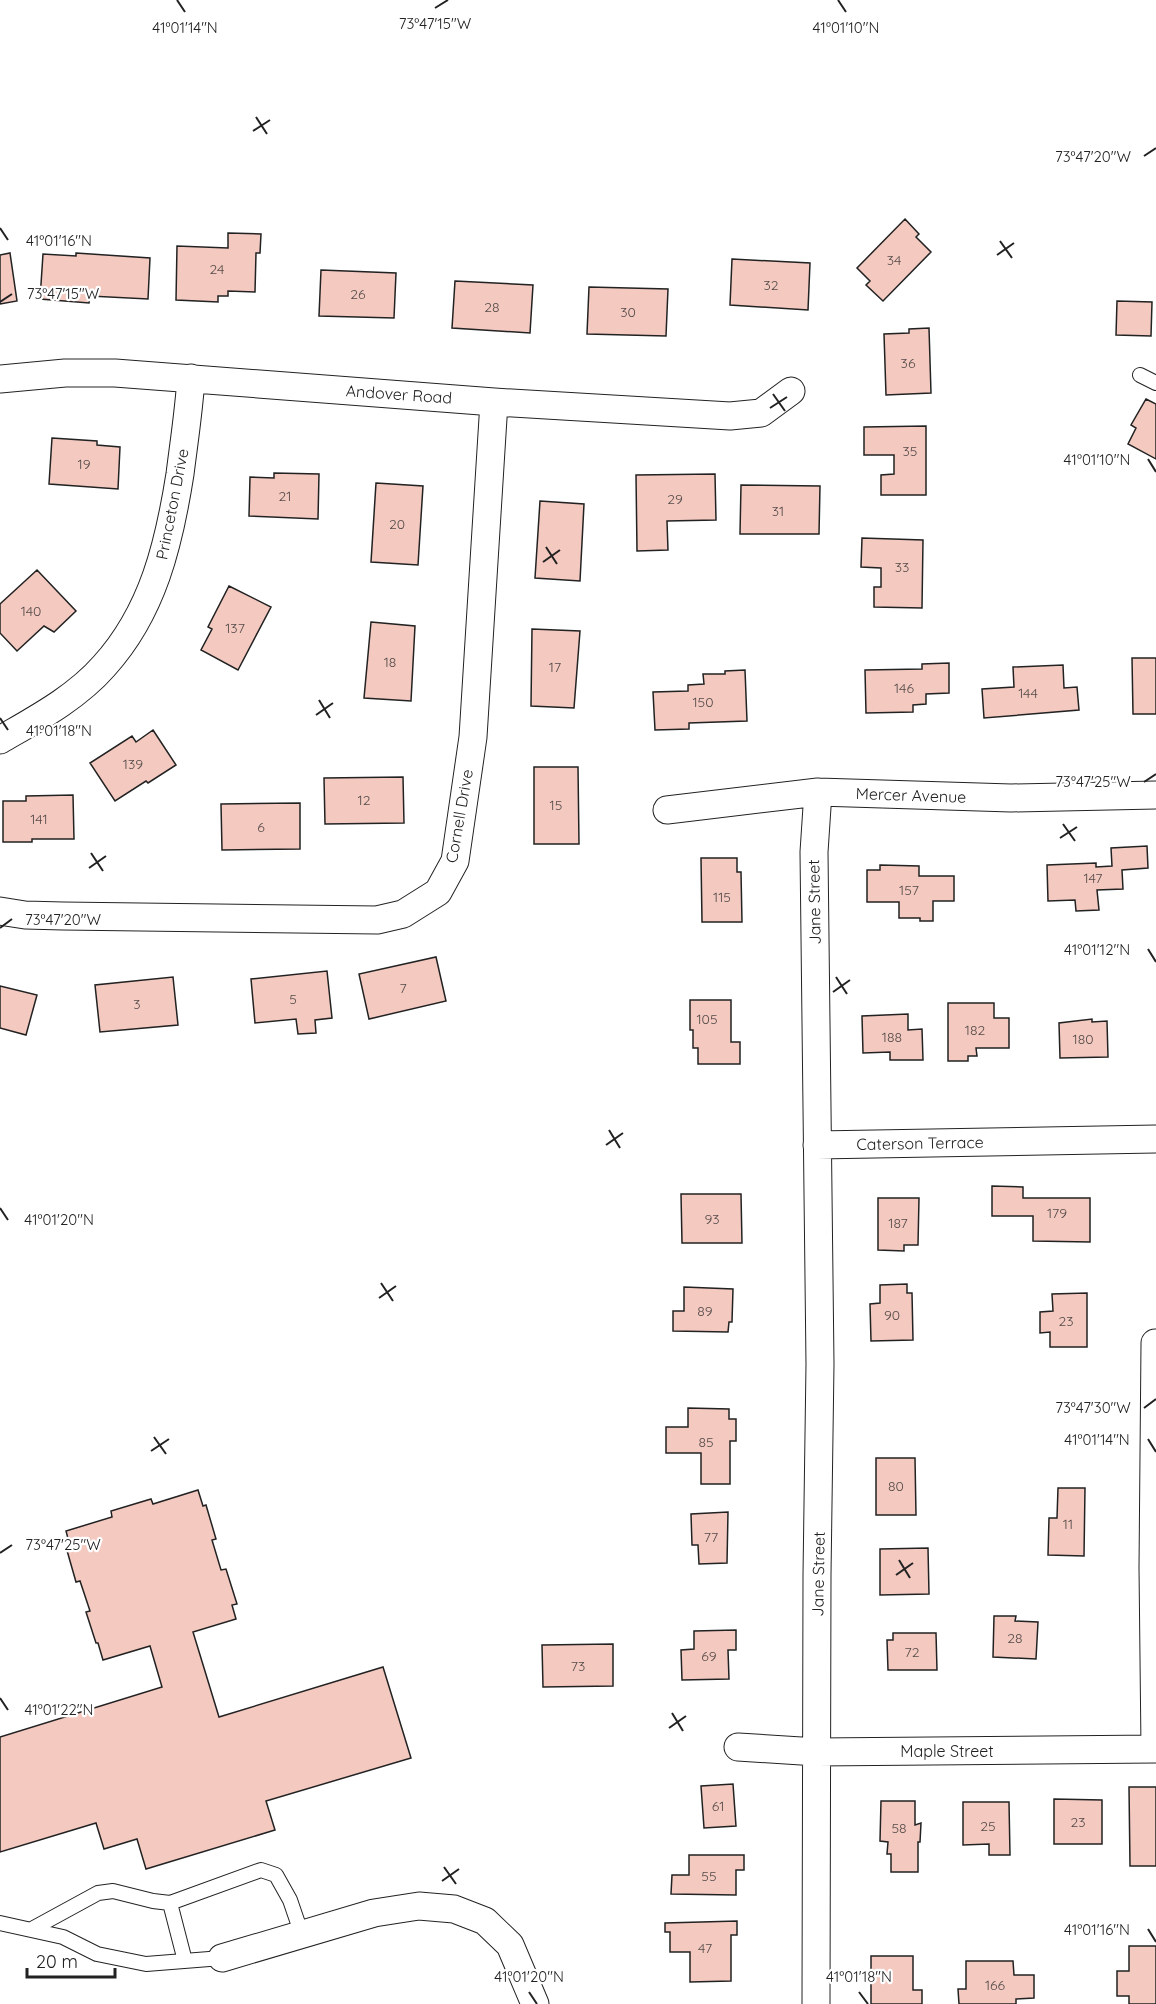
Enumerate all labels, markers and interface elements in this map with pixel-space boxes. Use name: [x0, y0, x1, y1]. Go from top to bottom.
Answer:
text: 73°47'15"W: [399, 14, 472, 33]
text: 41°01'14"N: [152, 18, 218, 37]
text: 41°01'10"N: [813, 18, 879, 37]
text: 73°47'20"W: [1055, 147, 1132, 166]
text: 41°01'16"N: [26, 231, 92, 250]
house number: 34: [887, 251, 901, 269]
house number: 24: [210, 260, 224, 278]
house number: 32: [763, 276, 779, 294]
text: 73°47'15"W: [27, 284, 100, 303]
house number: 26: [350, 285, 366, 303]
house number: 28: [484, 298, 500, 316]
house number: 30: [620, 303, 636, 321]
house number: 36: [901, 354, 916, 372]
street label: Andover Road: [345, 380, 453, 408]
house number: 35: [903, 442, 917, 460]
street label: Princeton Drive: [151, 447, 193, 561]
text: 41°01'10"N: [1064, 450, 1130, 469]
house number: 19: [78, 455, 91, 473]
house number: 21: [279, 487, 291, 505]
house number: 29: [667, 490, 683, 508]
house number: 31: [772, 502, 784, 520]
house number: 20: [389, 515, 405, 533]
house number: 33: [895, 558, 909, 576]
house number: 140: [21, 602, 41, 620]
house number: 137: [225, 619, 245, 637]
house number: 18: [384, 653, 396, 671]
house number: 17: [549, 658, 561, 676]
house number: 146: [894, 679, 914, 697]
house number: 144: [1018, 684, 1038, 702]
house number: 150: [692, 693, 714, 711]
text: 41°01'18"N: [26, 721, 92, 740]
house number: 139: [123, 755, 143, 773]
street label: Cornell Drive: [441, 768, 477, 864]
text: 73°47'25"W: [1055, 772, 1131, 791]
street label: Mercer Avenue: [855, 783, 967, 807]
house number: 12: [358, 791, 371, 809]
house number: 15: [550, 796, 562, 814]
house number: 141: [30, 810, 48, 828]
house number: 6: [257, 818, 265, 836]
street label: Jane Street: [803, 859, 825, 945]
house number: 147: [1083, 869, 1103, 887]
house number: 157: [899, 881, 919, 899]
house number: 115: [713, 888, 731, 906]
text: 73°47'20"W: [25, 910, 102, 929]
text: 41°01'12"N: [1064, 940, 1130, 959]
house number: 7: [399, 979, 407, 997]
house number: 5: [289, 990, 297, 1008]
house number: 3: [133, 995, 141, 1013]
house number: 105: [696, 1010, 718, 1028]
house number: 182: [965, 1021, 985, 1039]
house number: 188: [882, 1028, 902, 1046]
house number: 180: [1072, 1030, 1094, 1048]
street label: Caterson Terrace: [856, 1132, 984, 1154]
house number: 179: [1047, 1204, 1067, 1222]
text: 41°01'20"N: [24, 1210, 94, 1229]
house number: 93: [704, 1210, 720, 1228]
house number: 187: [888, 1214, 908, 1232]
house number: 89: [697, 1302, 713, 1320]
house number: 90: [884, 1306, 900, 1324]
house number: 23: [1058, 1312, 1074, 1330]
text: 73°47'30"W: [1055, 1398, 1131, 1417]
text: 41°01'14"N: [1064, 1430, 1130, 1449]
house number: 85: [698, 1433, 714, 1451]
house number: 80: [888, 1477, 904, 1495]
house number: 11: [1063, 1515, 1073, 1533]
house number: 77: [704, 1528, 718, 1546]
street label: Jane Street: [807, 1531, 829, 1617]
text: 73°47'25"W: [25, 1535, 101, 1554]
house number: 28: [1007, 1629, 1023, 1647]
house number: 72: [905, 1643, 920, 1661]
house number: 69: [701, 1647, 717, 1665]
house number: 73: [571, 1657, 585, 1675]
text: 41°01'22"N: [25, 1700, 93, 1719]
street label: Maple Street: [900, 1741, 994, 1761]
house number: 61: [712, 1797, 724, 1815]
house number: 23: [1070, 1813, 1086, 1831]
house number: 25: [980, 1817, 996, 1835]
house number: 58: [891, 1819, 907, 1837]
house number: 55: [701, 1867, 717, 1885]
text: 41°01'16"N: [1064, 1920, 1130, 1939]
house number: 47: [698, 1939, 712, 1957]
scale bar: [27, 1941, 116, 1979]
text: 20 m: [36, 1950, 78, 1973]
text: 41°01'20"N: [494, 1967, 564, 1986]
text: 41°01'18"N: [826, 1967, 892, 1986]
house number: 166: [985, 1976, 1006, 1994]

